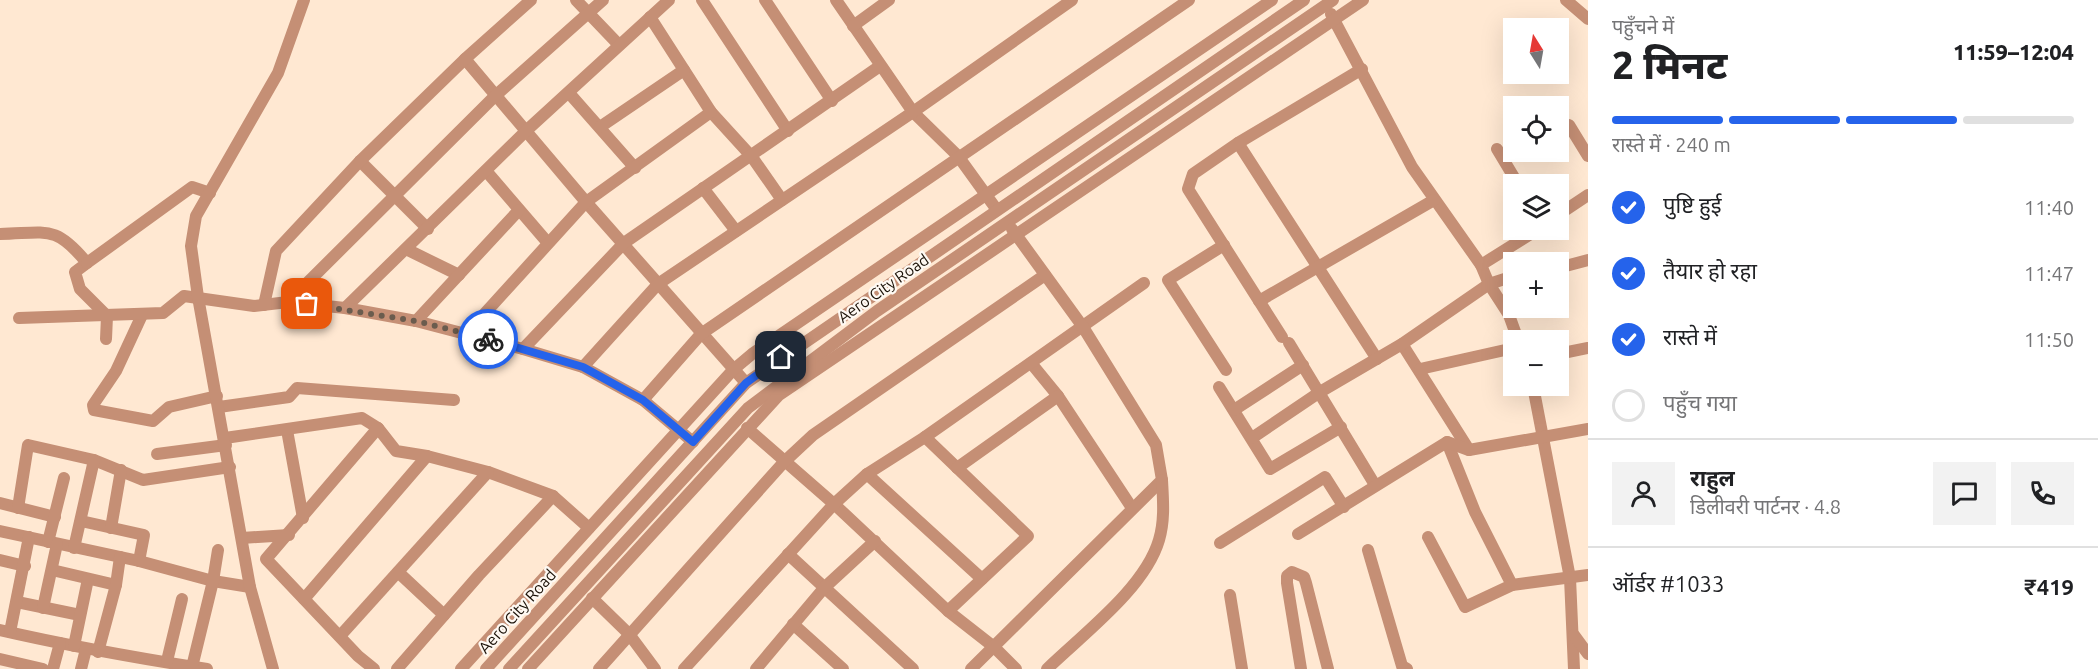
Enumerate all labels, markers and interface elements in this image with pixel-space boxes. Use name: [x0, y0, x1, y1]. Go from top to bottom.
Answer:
text: पहुँचने में: [1612, 15, 1674, 38]
north arrow: [1503, 18, 1569, 84]
map controls: [1503, 18, 1569, 396]
text: 11:59–12:04: [1953, 39, 2074, 64]
text: 2 मिनट: [1612, 43, 1727, 86]
button: locate: [1503, 96, 1569, 162]
text: रास्ते में · 240 m: [1612, 133, 1731, 156]
button: layers: [1503, 174, 1569, 240]
icon: check: [1612, 191, 1645, 224]
text: पुष्टि हुई: [1663, 192, 1722, 217]
text: 11:40: [2024, 196, 2074, 219]
street label: Aero City Road: [834, 250, 932, 326]
button: +: [1503, 252, 1569, 318]
icon: check: [1612, 257, 1645, 290]
text: तैयार हो रहा: [1663, 258, 1757, 283]
text: 11:47: [2024, 262, 2074, 285]
pin: [281, 278, 332, 329]
icon: bag: [290, 287, 323, 320]
courier: [458, 309, 518, 369]
icon: bike: [472, 323, 505, 356]
icon: check: [1612, 323, 1645, 356]
text: रास्ते में: [1663, 324, 1717, 349]
text: 11:50: [2024, 328, 2074, 351]
button: −: [1503, 330, 1569, 396]
pin: [755, 331, 806, 382]
icon: home: [764, 340, 797, 373]
text: पहुँच गया: [1663, 390, 1737, 415]
button: person: [1612, 462, 1675, 525]
button: chat: [1933, 462, 1996, 525]
button: phone: [2011, 462, 2074, 525]
text: राहुल: [1690, 465, 1735, 490]
text: डिलीवरी पार्टनर · 4.8: [1690, 495, 1841, 518]
street label: Aero City Road: [475, 565, 559, 657]
text: ऑर्डर #1033: [1612, 571, 1724, 596]
text: ₹419: [2024, 574, 2074, 599]

